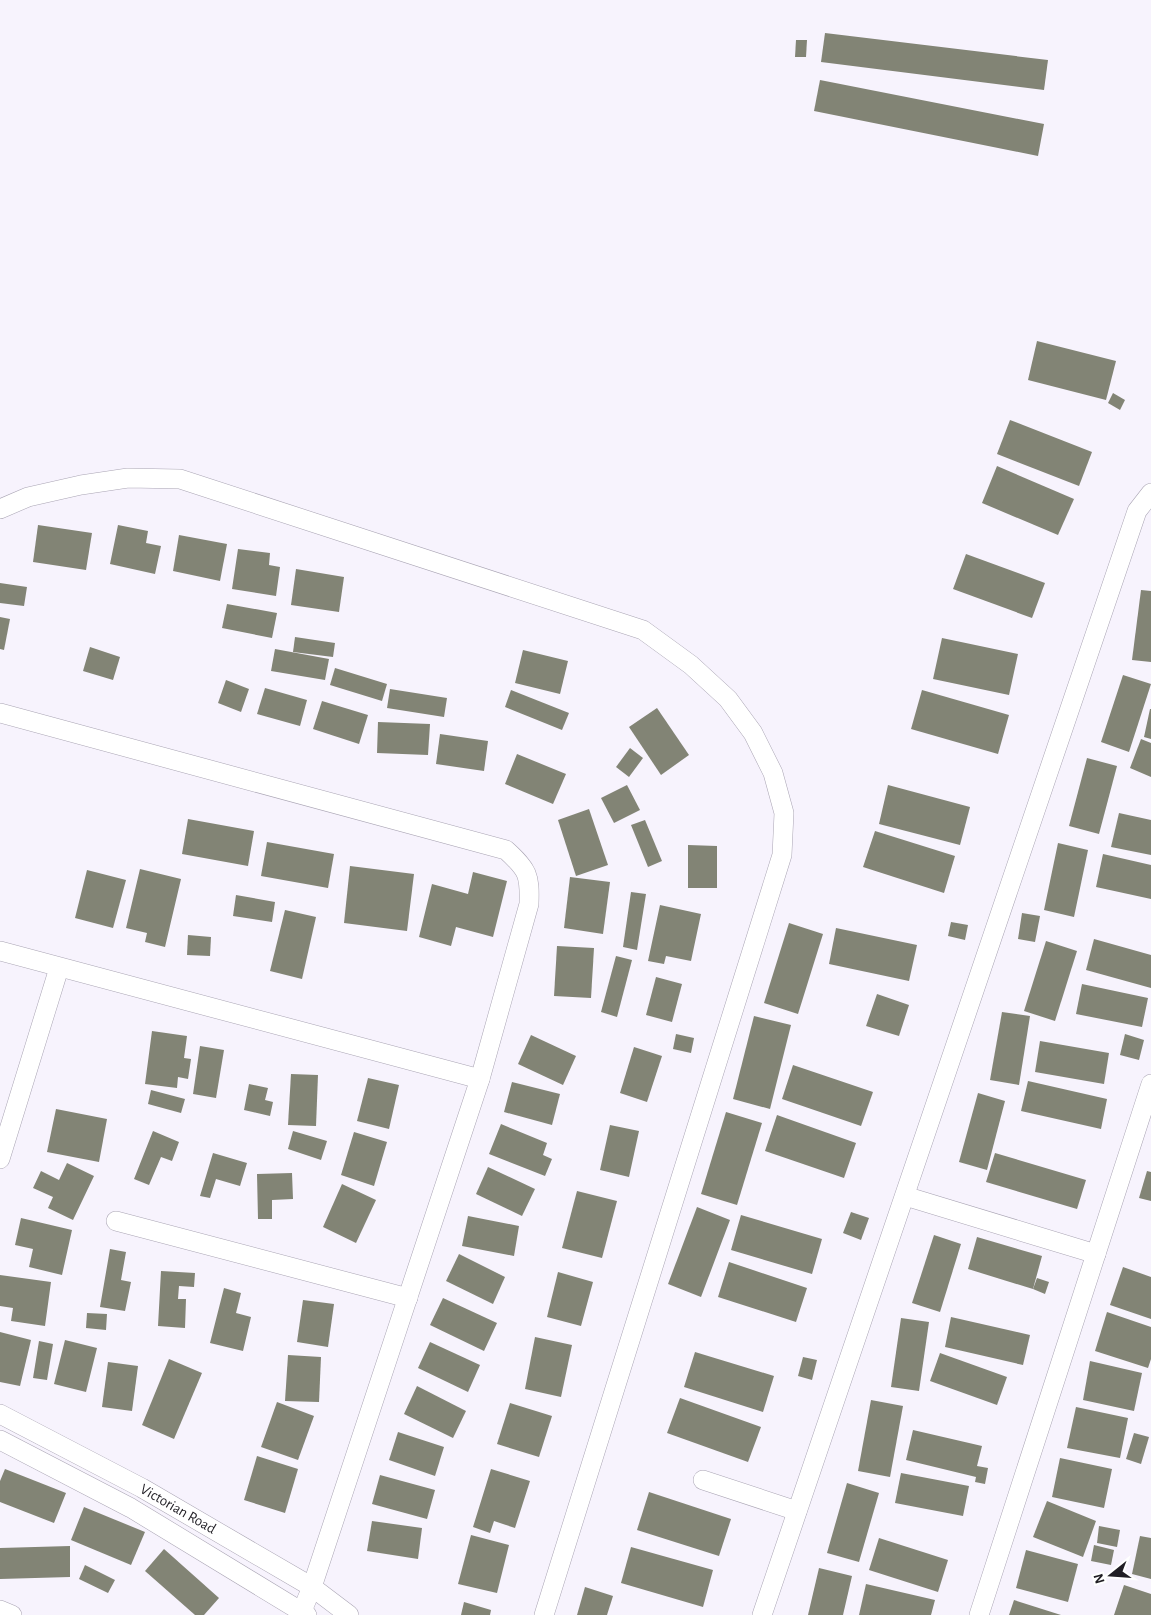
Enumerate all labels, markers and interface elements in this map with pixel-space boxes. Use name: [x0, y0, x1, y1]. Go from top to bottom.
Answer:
street label: Victorian Road: [137, 1481, 219, 1537]
north arrow: [1086, 1550, 1136, 1600]
text: N: [1091, 1572, 1108, 1585]

